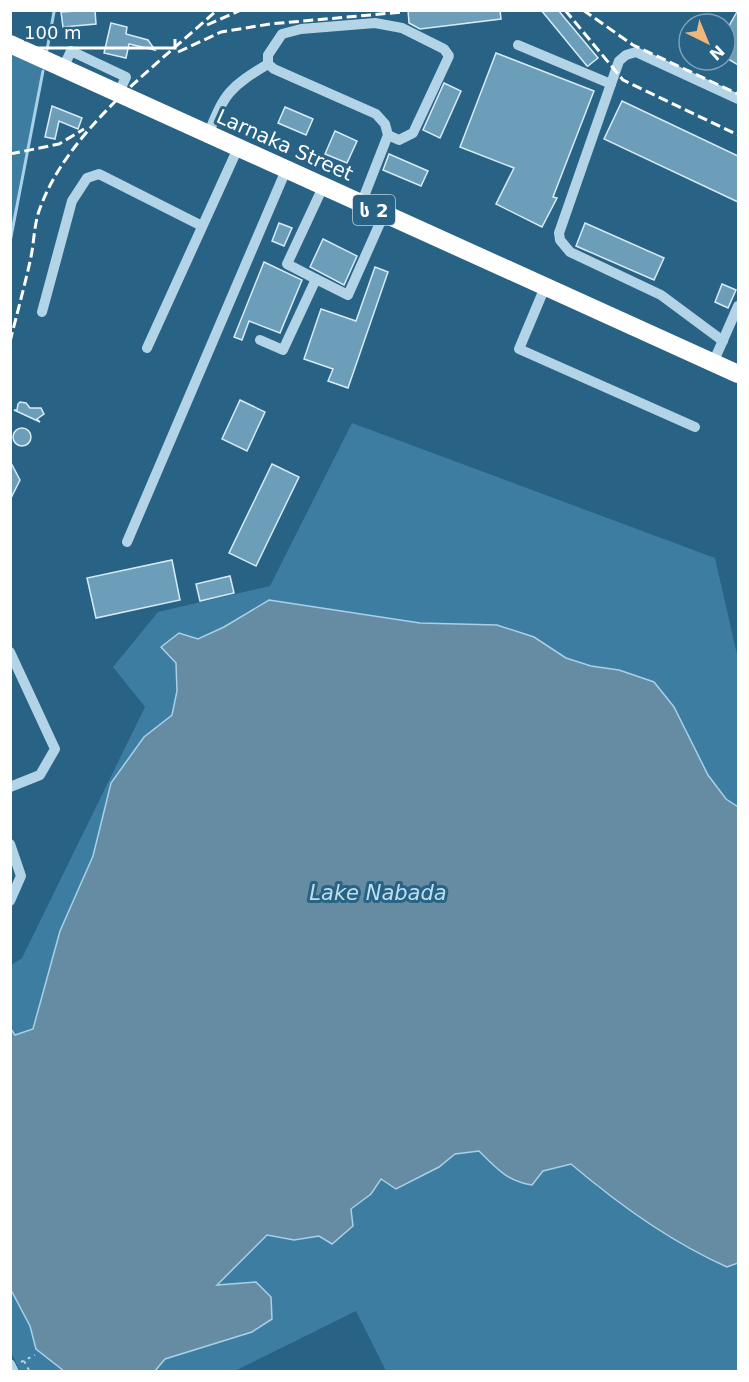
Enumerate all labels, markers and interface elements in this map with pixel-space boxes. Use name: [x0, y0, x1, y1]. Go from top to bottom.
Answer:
scale bar: [15, 12, 176, 50]
north arrow: [677, 12, 737, 72]
text: 100 m: [24, 22, 82, 43]
text: N: [706, 41, 728, 64]
street label: Larnaka Street: [213, 104, 357, 186]
road number: ს 2: [353, 195, 395, 225]
water label: Lake Nabada: [309, 881, 447, 905]

